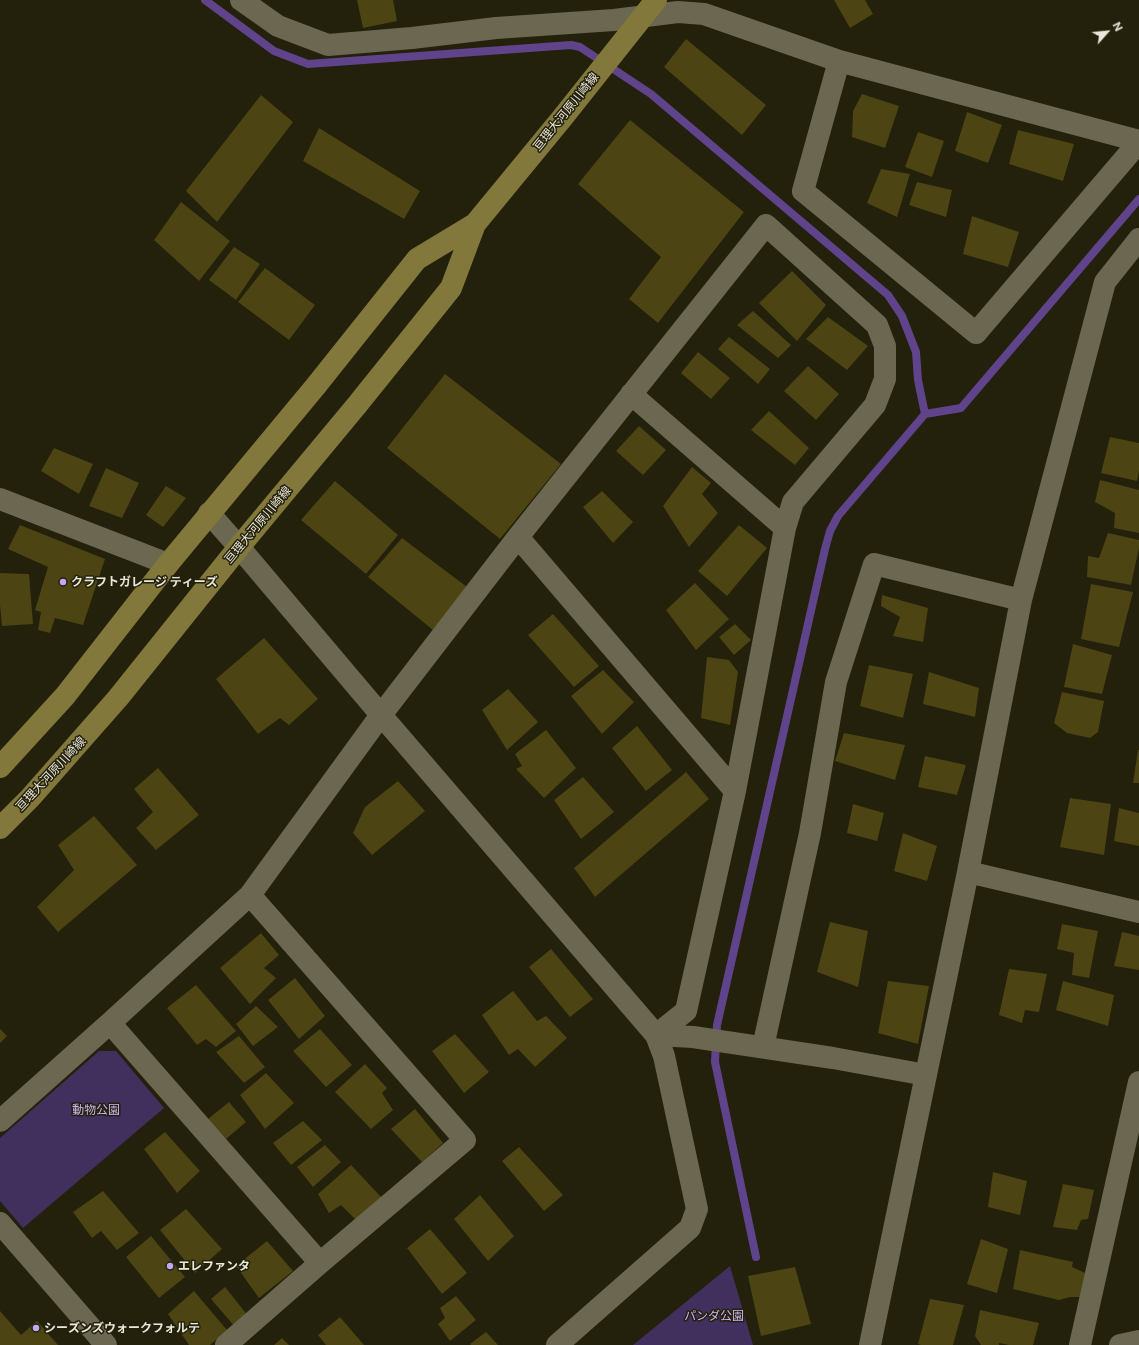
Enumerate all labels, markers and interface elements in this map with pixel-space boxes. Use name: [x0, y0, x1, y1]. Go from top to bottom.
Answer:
north arrow: [1087, 12, 1127, 52]
text: N: [1110, 20, 1125, 33]
street label: 亘理大河原川崎線: [530, 70, 602, 154]
street label: 亘理大河原川崎線: [222, 484, 294, 566]
place label: クラフトガレージ ティーズ: [71, 575, 218, 589]
marker: クラフトガレージ ティーズ: [58, 577, 68, 587]
street label: 亘理大河原川崎線: [13, 734, 89, 814]
park label: 動物公園: [72, 1103, 120, 1117]
place label: エレファンタ: [178, 1259, 250, 1273]
marker: エレファンタ: [165, 1261, 175, 1271]
park label: パンダ公園: [684, 1309, 744, 1323]
place label: シーズンズウォークフォルテ: [44, 1321, 200, 1335]
marker: シーズンズウォークフォルテ: [31, 1323, 41, 1333]

